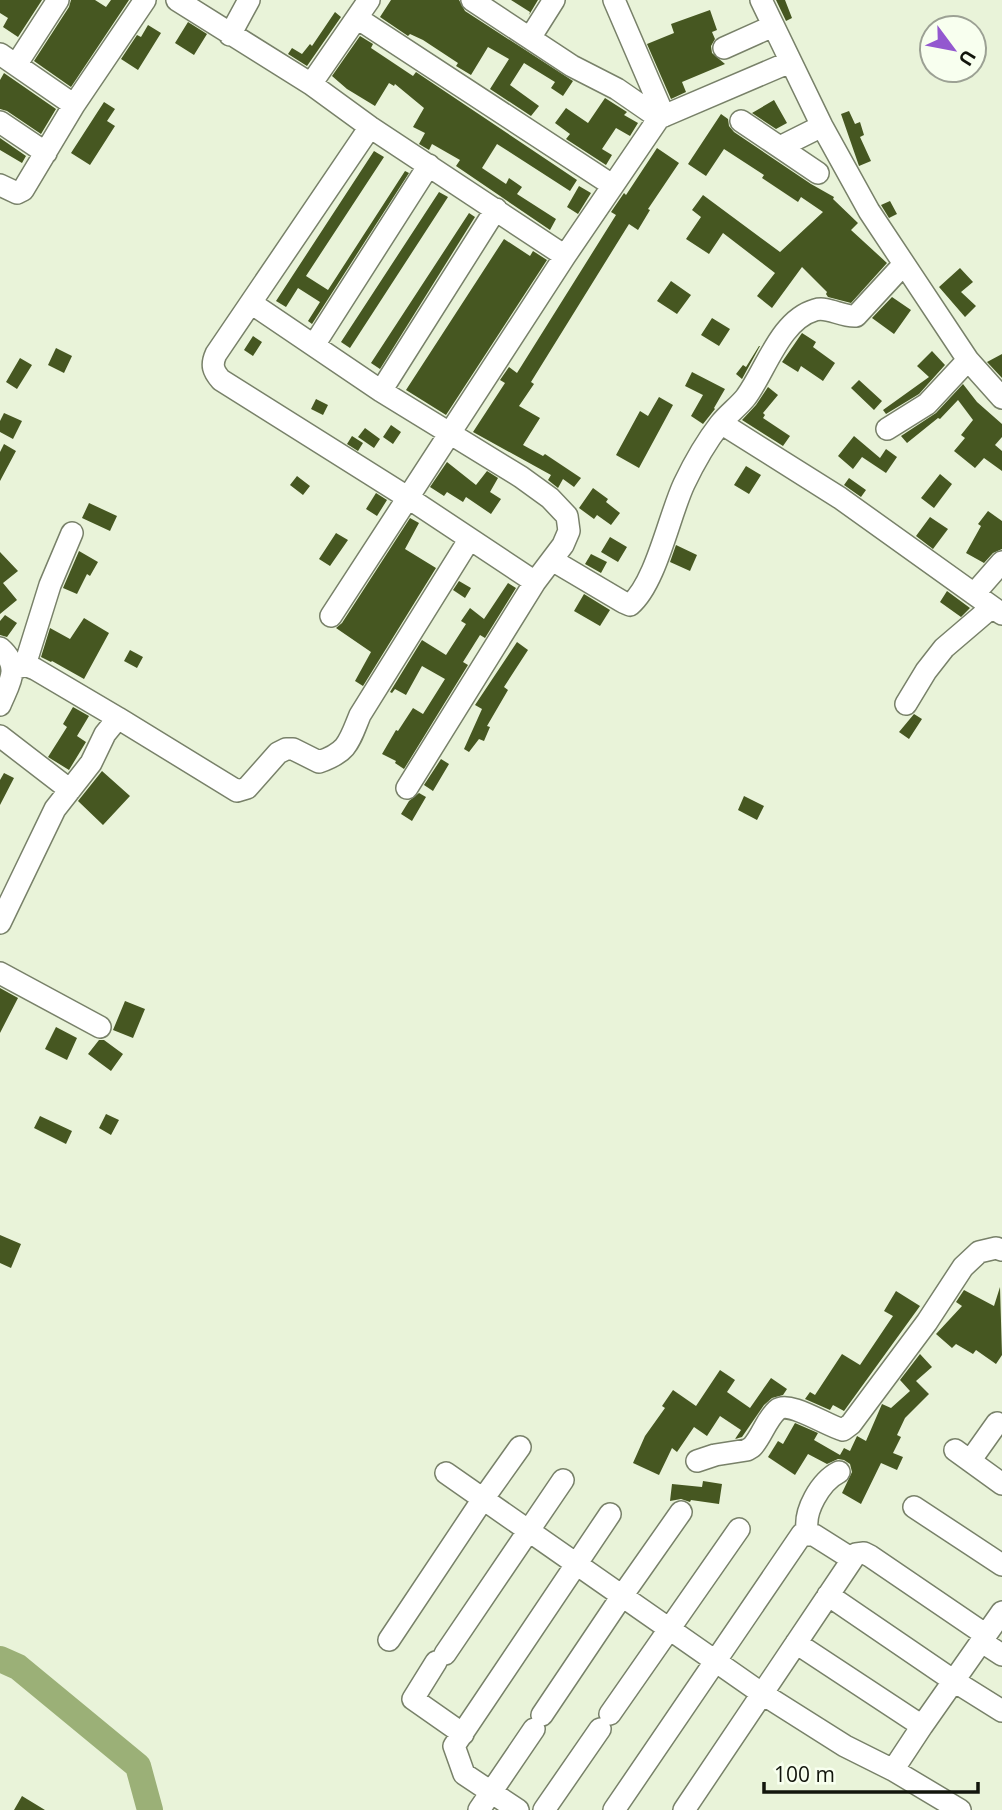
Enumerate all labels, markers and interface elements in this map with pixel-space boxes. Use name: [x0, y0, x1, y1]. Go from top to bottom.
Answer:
north arrow: [918, 14, 988, 84]
text: U: [953, 45, 982, 71]
scale bar: [764, 1750, 978, 1794]
text: 100 m: [774, 1760, 835, 1788]

